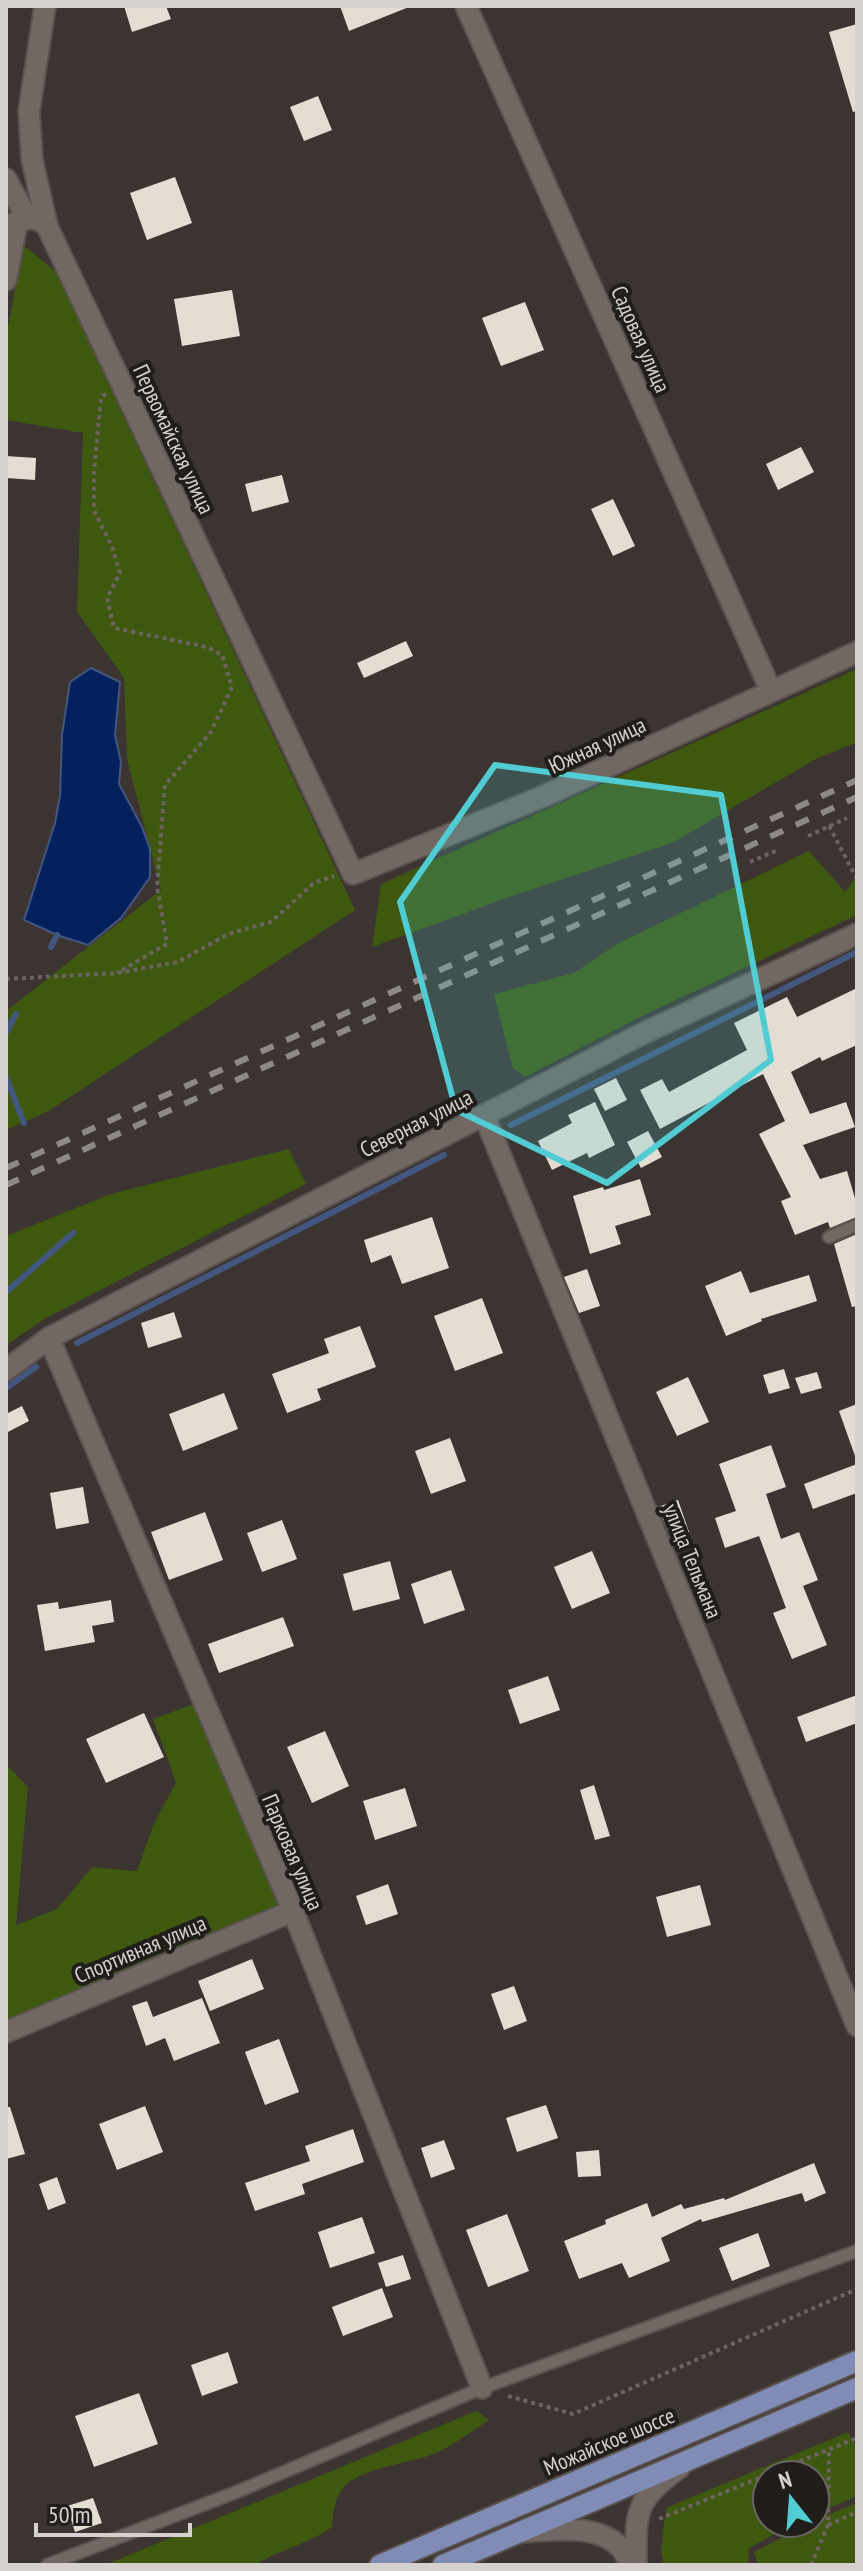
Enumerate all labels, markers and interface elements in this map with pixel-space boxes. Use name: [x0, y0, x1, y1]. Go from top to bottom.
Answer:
street label: Садовая улица: [605, 281, 677, 397]
street label: Первомайская улица: [127, 360, 221, 518]
street label: Южная улица: [544, 710, 650, 780]
street label: Северная улица: [355, 1083, 477, 1163]
street label: улица Тельмана: [657, 1499, 729, 1623]
street label: Парковая улица: [256, 1790, 330, 1914]
street label: Спортивная улица: [70, 1909, 210, 1989]
street label: Можайское шоссе: [539, 2401, 679, 2481]
north arrow: [751, 2459, 831, 2539]
text: N: [775, 2465, 795, 2495]
scale bar: [36, 2487, 190, 2537]
text: 50 m: [48, 2499, 90, 2530]

